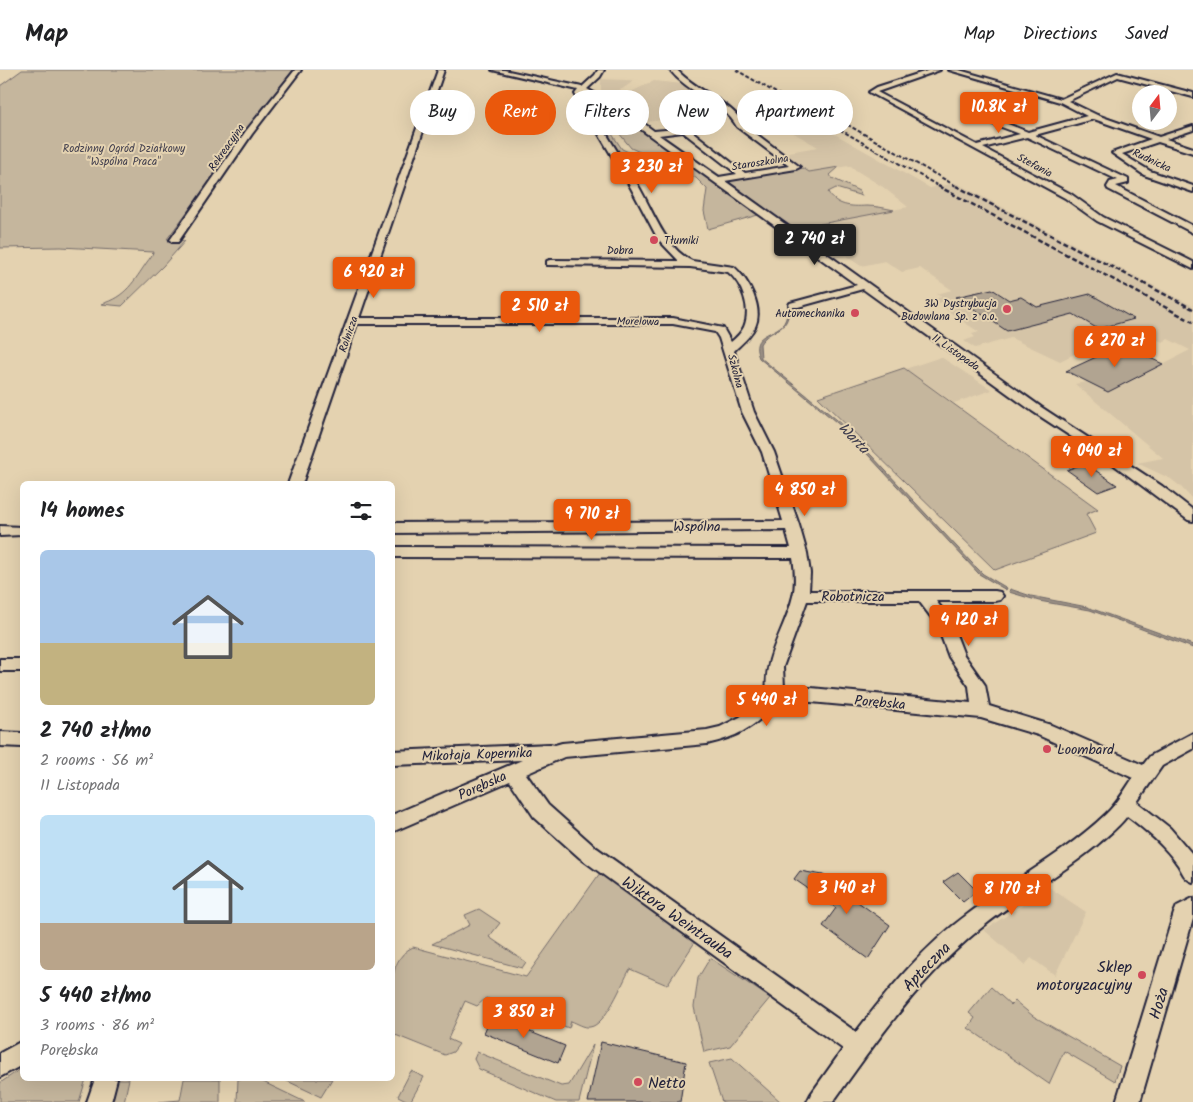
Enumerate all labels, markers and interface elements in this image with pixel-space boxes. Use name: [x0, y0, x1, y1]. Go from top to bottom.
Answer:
text: Map: [25, 15, 68, 54]
text: Map: [963, 20, 995, 49]
text: Directions: [1023, 20, 1097, 49]
text: Saved: [1125, 20, 1168, 49]
north arrow: [1132, 85, 1178, 130]
map controls: [1132, 85, 1177, 130]
chip: Buy: [410, 90, 475, 135]
chip: Rent: [485, 90, 556, 135]
chip: Filters: [566, 90, 649, 135]
chip: New: [659, 90, 727, 135]
chip: Apartment: [737, 90, 853, 135]
pin: 10.8K zł: [947, 92, 1051, 134]
text: 10.8K zł: [971, 95, 1027, 120]
street label: Rekreacyjna: [204, 120, 250, 175]
park label: Rodzinny Ogród Działkowy "Wspólna Praca": [63, 140, 186, 171]
street label: Rudnicka: [1129, 144, 1174, 178]
street label: Stefania: [1014, 149, 1056, 183]
street label: Staroszkolna: [730, 150, 790, 176]
pin: 3 230 zł: [600, 152, 704, 194]
text: 3 230 zł: [621, 155, 683, 180]
pin: 2 740 zł: [763, 224, 867, 266]
text: 2 740 zł: [785, 227, 845, 252]
place label: Tłumiki: [664, 232, 699, 250]
marker: Tłumiki: [648, 234, 660, 246]
street label: Dobra: [607, 242, 633, 260]
pin: 6 920 zł: [322, 256, 426, 299]
text: 6 920 zł: [344, 260, 404, 285]
pin: 2 510 zł: [488, 290, 592, 333]
text: 2 510 zł: [512, 294, 568, 319]
place label: 3W Dystrybucja Budowlana Sp. z o.o.: [901, 295, 997, 326]
marker: 3W Dystrybucja Budowlana Sp. z o.o.: [1001, 303, 1013, 315]
place label: Automechanika: [775, 305, 845, 323]
marker: Automechanika: [849, 307, 861, 319]
street label: Morelowa: [617, 313, 659, 331]
street label: Rolnicza: [334, 314, 364, 355]
pin: 6 270 zł: [1063, 326, 1167, 368]
text: 6 270 zł: [1085, 329, 1145, 354]
street label: 11 Listopada: [928, 330, 983, 376]
street label: Szkolna: [722, 352, 748, 390]
water label: Warta: [832, 417, 875, 461]
pin: 4 040 zł: [1040, 436, 1144, 478]
text: 4 040 zł: [1062, 439, 1122, 464]
pin: 4 850 zł: [753, 474, 857, 517]
text: 4 850 zł: [775, 478, 835, 503]
text: 14 homes: [40, 495, 125, 528]
icon: filters: [347, 497, 375, 525]
pin: 9 710 zł: [540, 498, 644, 541]
text: 9 710 zł: [565, 502, 619, 527]
street label: Wspólna: [673, 516, 721, 538]
icon: home: [163, 582, 253, 672]
street label: Robotnicza: [821, 586, 885, 608]
pin: 4 120 zł: [917, 604, 1021, 647]
text: 4 120 zł: [940, 608, 998, 633]
pin: 5 440 zł: [715, 684, 819, 727]
text: 5 440 zł: [737, 688, 797, 713]
street label: Porębska: [853, 690, 906, 716]
text: 2 740 zł/mo: [40, 715, 151, 748]
place label: Loombard: [1057, 739, 1115, 761]
street label: Mikołaja Kopernika: [421, 742, 533, 768]
marker: Loombard: [1041, 743, 1053, 755]
text: 2 rooms · 56 m²: [40, 748, 153, 773]
street label: Porębska: [455, 765, 510, 806]
text: 11 Listopada: [40, 773, 120, 798]
icon: home: [163, 847, 253, 937]
street label: Wiktora Weintrauba: [616, 870, 738, 966]
pin: 3 140 zł: [795, 872, 899, 915]
pin: 8 170 zł: [960, 874, 1064, 916]
text: 3 140 zł: [819, 876, 875, 901]
text: 8 170 zł: [984, 877, 1040, 902]
street label: Apteczna: [897, 936, 957, 998]
place label: Sklep motoryzacyjny: [1037, 955, 1132, 998]
marker: Sklep motoryzacyjny: [1136, 969, 1148, 981]
text: 5 440 zł/mo: [40, 980, 151, 1013]
street label: Hoża: [1143, 984, 1176, 1023]
pin: 3 850 zł: [472, 996, 576, 1039]
text: 3 850 zł: [494, 1000, 554, 1025]
text: 3 rooms · 86 m²: [40, 1013, 154, 1038]
text: Porębska: [40, 1038, 98, 1063]
place label: Netto: [648, 1071, 686, 1096]
marker: Netto: [632, 1076, 644, 1088]

